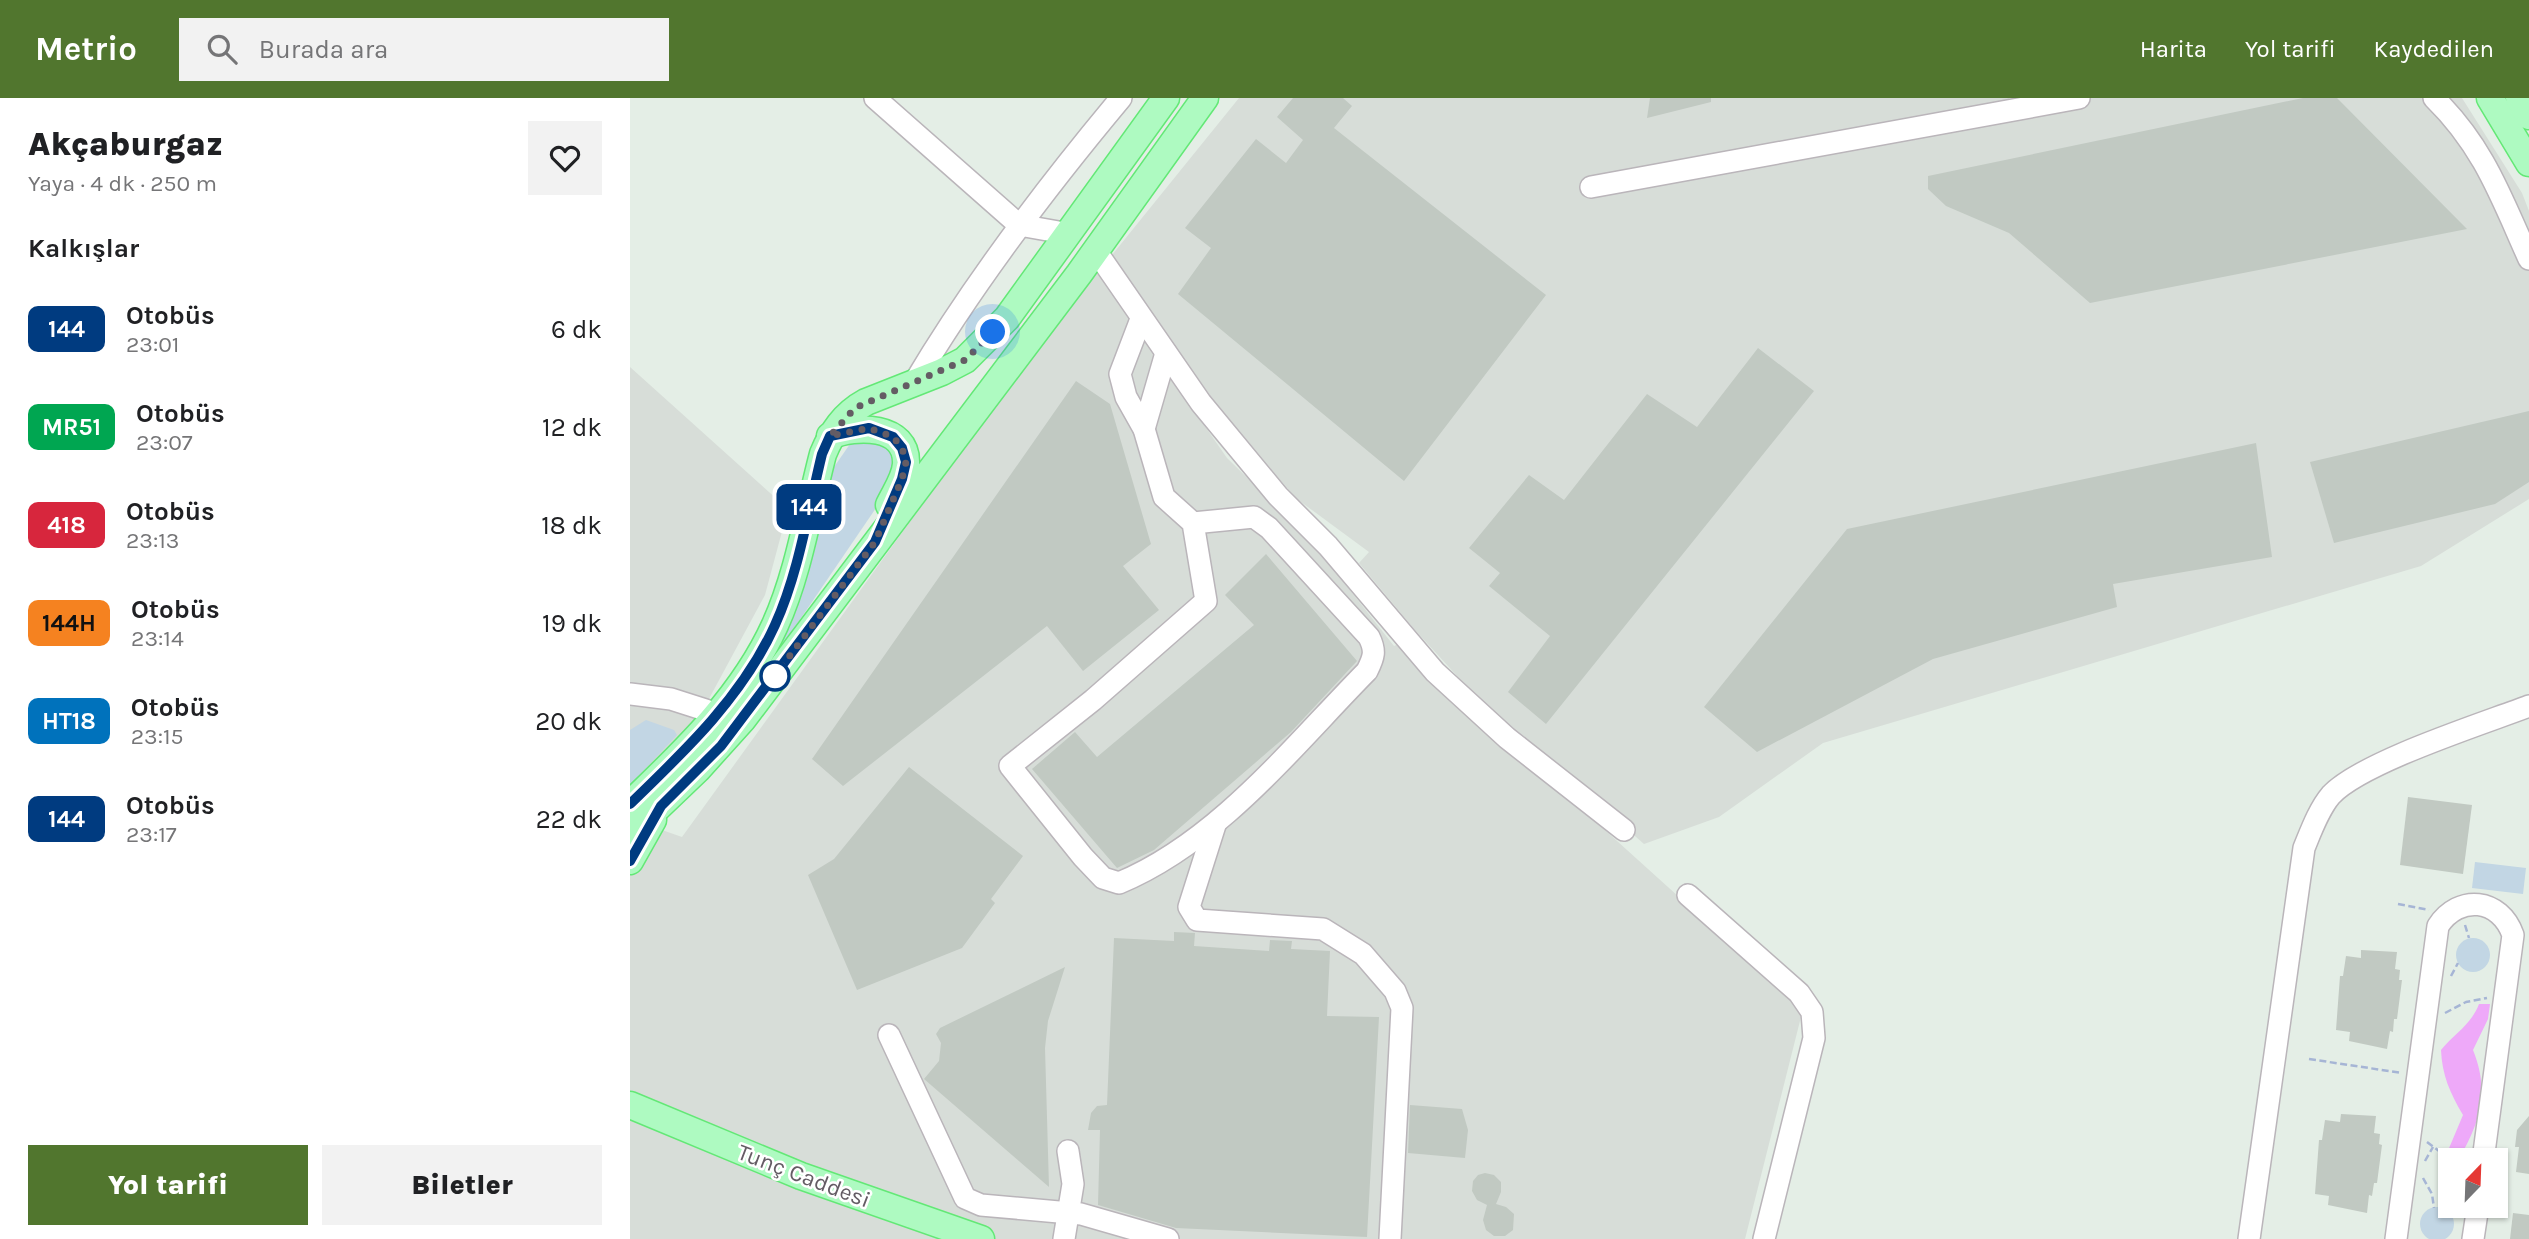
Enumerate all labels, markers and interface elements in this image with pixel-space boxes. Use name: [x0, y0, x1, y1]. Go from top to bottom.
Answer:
search box: [179, 18, 669, 81]
text: Metrio: [35, 30, 137, 68]
icon: search: [203, 30, 241, 68]
text: Burada ara: [259, 34, 388, 65]
text: Harita: [2140, 35, 2207, 63]
text: Yol tarifi: [2245, 35, 2336, 63]
text: Kaydedilen: [2374, 35, 2494, 63]
button: heart: [528, 121, 602, 195]
text: Akçaburgaz: [28, 125, 223, 163]
text: Yaya · 4 dk · 250 m: [28, 170, 217, 197]
text: Kalkışlar: [28, 233, 139, 264]
text: Otobüs: [126, 300, 215, 331]
text: 6 dk: [551, 314, 602, 345]
your location: [975, 314, 1010, 349]
text: 144: [48, 315, 85, 343]
text: 23:01: [126, 331, 179, 358]
text: Otobüs: [136, 398, 225, 429]
text: 12 dk: [542, 412, 602, 443]
text: MR51: [42, 413, 101, 441]
text: 23:07: [136, 429, 193, 456]
line badge: 144: [769, 484, 849, 530]
text: 144: [790, 493, 828, 521]
text: Otobüs: [126, 496, 215, 527]
text: 18 dk: [541, 510, 602, 541]
text: 418: [47, 511, 86, 539]
text: 23:13: [126, 527, 179, 554]
text: Otobüs: [131, 594, 220, 625]
text: 19 dk: [542, 608, 602, 639]
text: 144H: [42, 609, 96, 637]
text: 23:14: [131, 625, 184, 652]
unlabelled marker: [760, 661, 790, 691]
text: Otobüs: [131, 692, 219, 723]
text: 20 dk: [535, 706, 602, 737]
text: HT18: [42, 707, 96, 735]
text: 23:15: [131, 723, 184, 750]
text: Otobüs: [126, 790, 215, 821]
text: 22 dk: [536, 804, 602, 835]
text: 144: [48, 805, 85, 833]
text: 23:17: [126, 821, 177, 848]
street label: Tunç Caddesi: [734, 1138, 874, 1214]
button: Yol tarifi: [28, 1145, 308, 1225]
button: Biletler: [322, 1145, 602, 1225]
north arrow: [2438, 1148, 2508, 1218]
map controls: [2438, 1148, 2508, 1218]

